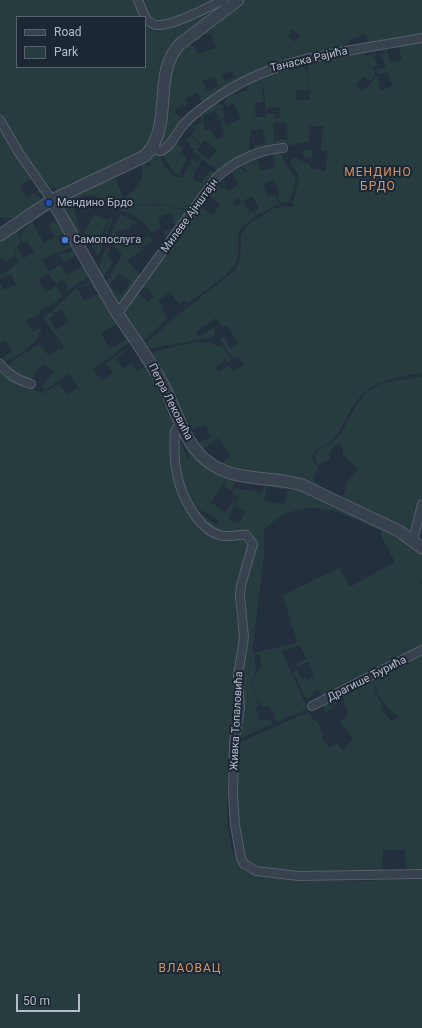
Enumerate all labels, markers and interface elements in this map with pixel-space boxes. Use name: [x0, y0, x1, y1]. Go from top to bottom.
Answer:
legend: [16, 16, 146, 68]
text: Road: [54, 25, 82, 39]
text: Park: [54, 45, 78, 59]
street label: Танаска Рајића: [269, 45, 349, 75]
district label: МЕНДИНО БРДО: [344, 166, 412, 194]
street label: Милеве Ајнштајн: [159, 176, 221, 256]
place label: Мендино Брдо: [57, 196, 133, 210]
marker: Мендино Брдо: [44, 198, 54, 208]
place label: Самопослуга: [73, 233, 141, 247]
marker: Самопослуга: [60, 235, 70, 245]
street label: Петра Лековића: [145, 361, 195, 443]
street label: Драгише Ђурића: [325, 653, 409, 705]
street label: Живка Топаловића: [228, 671, 246, 771]
district label: ВЛАОВАЦ: [158, 962, 222, 976]
scale bar: [18, 986, 82, 1012]
text: 50 m: [23, 994, 50, 1008]

